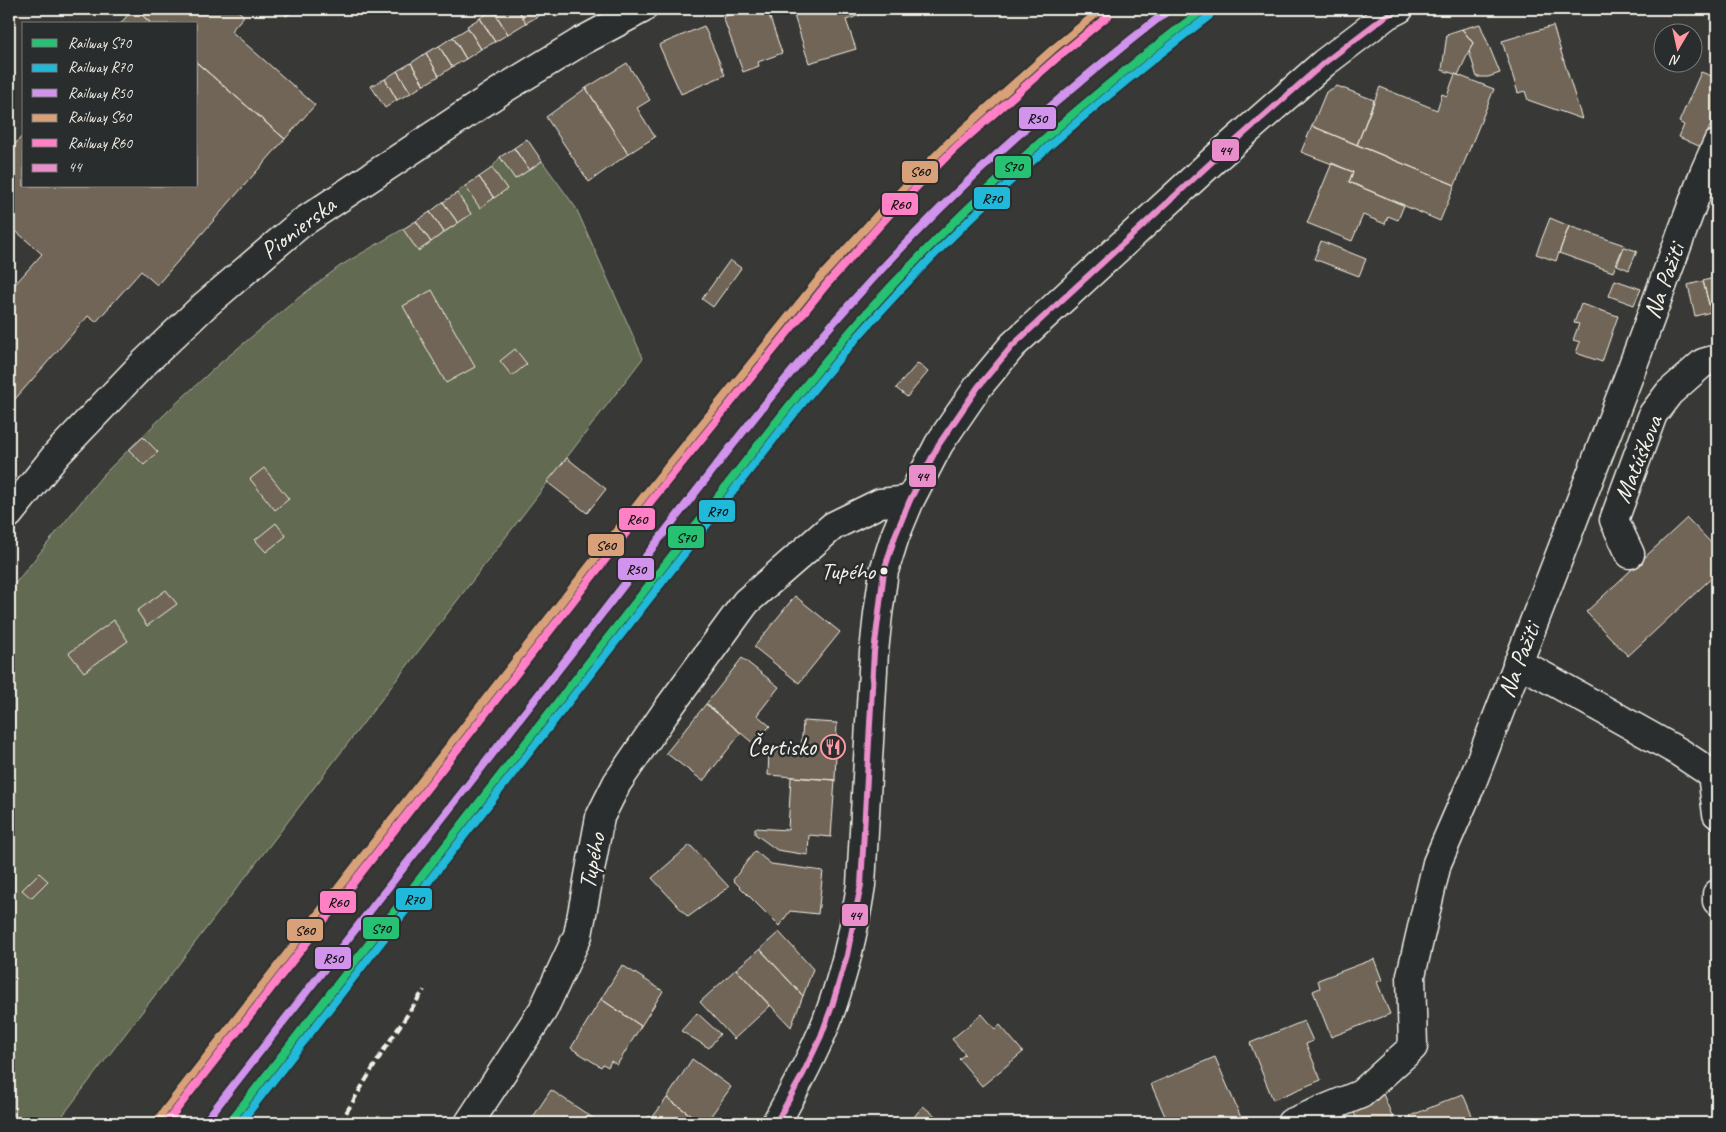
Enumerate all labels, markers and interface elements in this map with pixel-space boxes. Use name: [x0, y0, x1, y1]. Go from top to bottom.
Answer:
legend: [22, 22, 198, 188]
north arrow: [1654, 22, 1704, 72]
text: Railway S70: [68, 34, 132, 53]
text: N: [1668, 51, 1682, 69]
text: Railway R70: [68, 58, 133, 77]
text: Railway R50: [68, 84, 133, 103]
line badge: R50: [1018, 106, 1057, 130]
text: Railway S60: [68, 108, 132, 127]
text: R50: [1027, 110, 1049, 127]
text: Railway R60: [68, 134, 133, 153]
line badge: 44: [1211, 138, 1240, 162]
text: 44: [1219, 142, 1233, 159]
line badge: S70: [994, 155, 1032, 179]
text: 44: [68, 158, 83, 177]
text: S70: [1003, 158, 1024, 175]
line badge: S60: [901, 160, 939, 184]
text: S60: [910, 163, 932, 180]
line badge: R70: [973, 186, 1011, 210]
street label: Pionierska: [254, 188, 344, 267]
text: R70: [982, 190, 1004, 207]
line badge: R60: [881, 192, 919, 216]
text: R60: [890, 196, 912, 213]
street label: Na Pažiti: [1636, 236, 1693, 323]
street label: Matúškova: [1606, 409, 1671, 507]
line badge: 44: [908, 464, 937, 488]
text: 44: [916, 468, 930, 485]
line badge: R70: [698, 499, 736, 523]
text: R70: [707, 503, 729, 520]
line badge: R60: [618, 507, 656, 531]
text: R60: [627, 511, 649, 528]
line badge: S70: [667, 525, 705, 549]
text: S70: [676, 529, 697, 546]
line badge: S60: [587, 533, 625, 557]
text: S60: [596, 537, 618, 554]
place label: Tupého: [821, 556, 877, 586]
line badge: R50: [617, 557, 655, 581]
text: R50: [626, 561, 648, 578]
marker: Tupého: [879, 566, 889, 576]
street label: Na Pažiti: [1490, 615, 1549, 702]
place label: Čertisko: [747, 731, 817, 763]
restaurant icon: Čertisko: [820, 734, 846, 760]
street label: Tupého: [571, 829, 613, 892]
line badge: R70: [395, 887, 433, 911]
line badge: R60: [319, 890, 357, 914]
text: R70: [404, 891, 426, 908]
text: R60: [328, 894, 350, 911]
line badge: 44: [841, 903, 869, 927]
text: 44: [849, 907, 863, 924]
line badge: S70: [362, 916, 400, 940]
line badge: S60: [286, 918, 324, 942]
text: S70: [371, 920, 392, 937]
text: S60: [295, 922, 317, 939]
line badge: R50: [314, 946, 352, 970]
text: R50: [323, 950, 345, 967]

